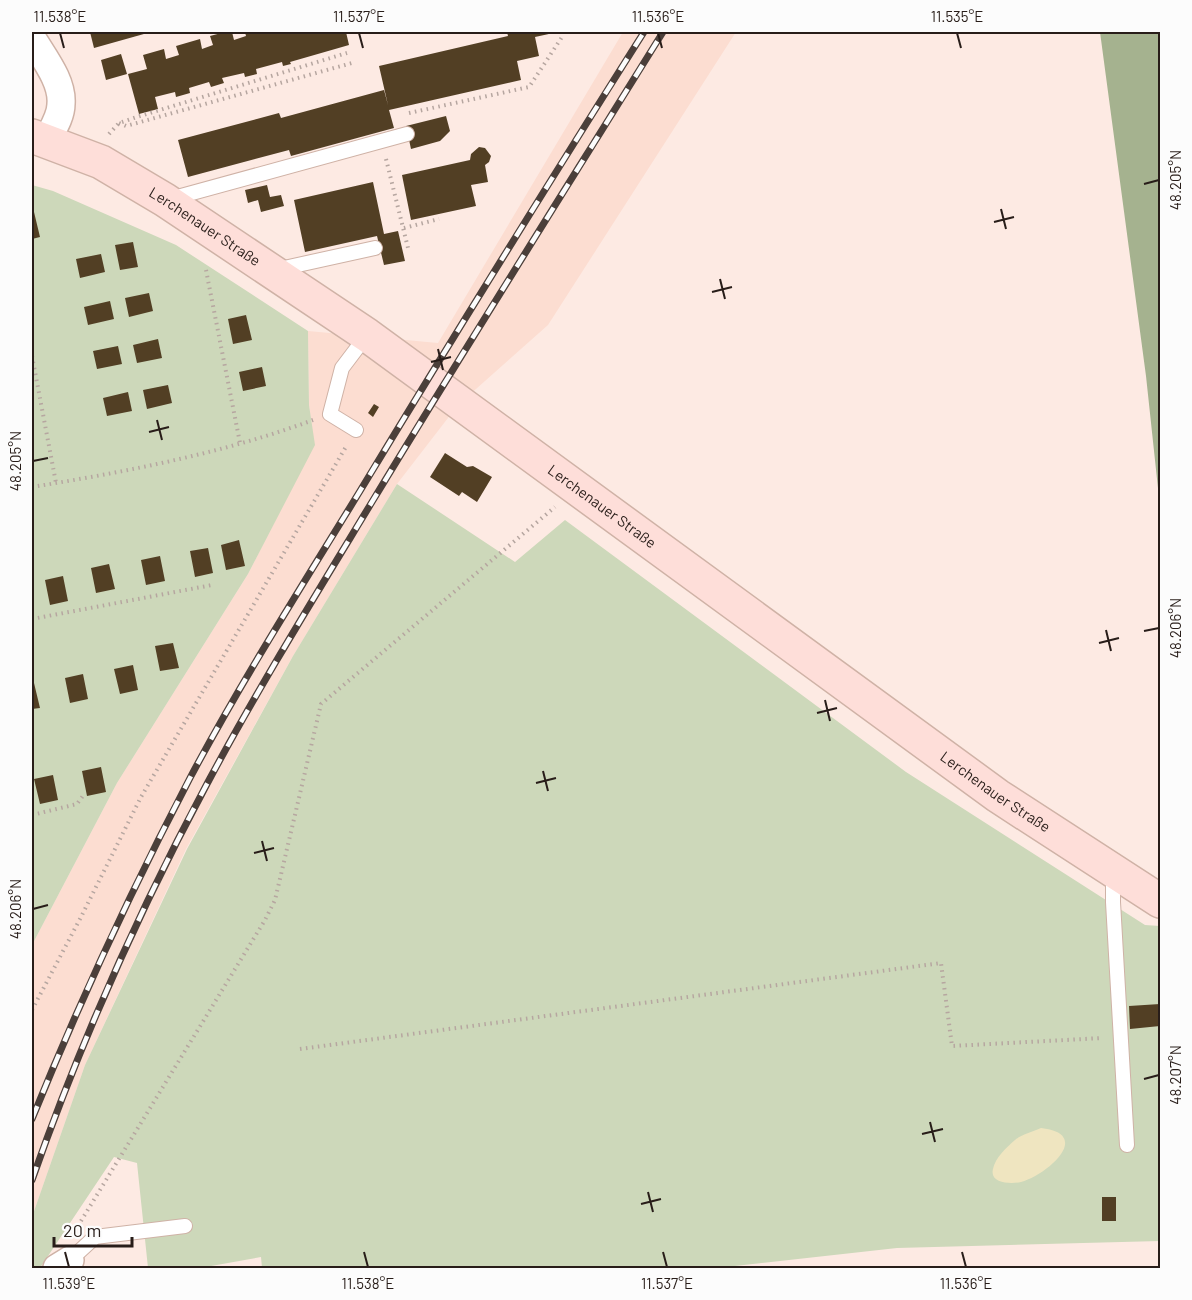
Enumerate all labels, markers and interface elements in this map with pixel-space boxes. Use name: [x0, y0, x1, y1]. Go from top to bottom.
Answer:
text: 11.538°E: [34, 7, 86, 25]
text: 11.537°E: [333, 7, 385, 25]
text: 11.536°E: [632, 7, 684, 25]
text: 11.535°E: [931, 7, 983, 25]
text: 48.205°N: [1166, 150, 1184, 210]
street label: Lerchenauer Straße: [146, 183, 264, 269]
text: 48.205°N: [6, 431, 24, 491]
street label: Lerchenauer Straße: [545, 460, 660, 551]
text: 48.206°N: [1166, 598, 1184, 658]
street label: Lerchenauer Straße: [937, 747, 1054, 835]
text: 48.206°N: [6, 879, 24, 939]
text: 48.207°N: [1166, 1045, 1184, 1105]
scale bar: [54, 1210, 132, 1248]
text: 20 m: [63, 1219, 101, 1241]
text: 11.539°E: [43, 1274, 95, 1292]
text: 11.538°E: [342, 1274, 394, 1292]
text: 11.537°E: [641, 1274, 693, 1292]
text: 11.536°E: [940, 1274, 992, 1292]

